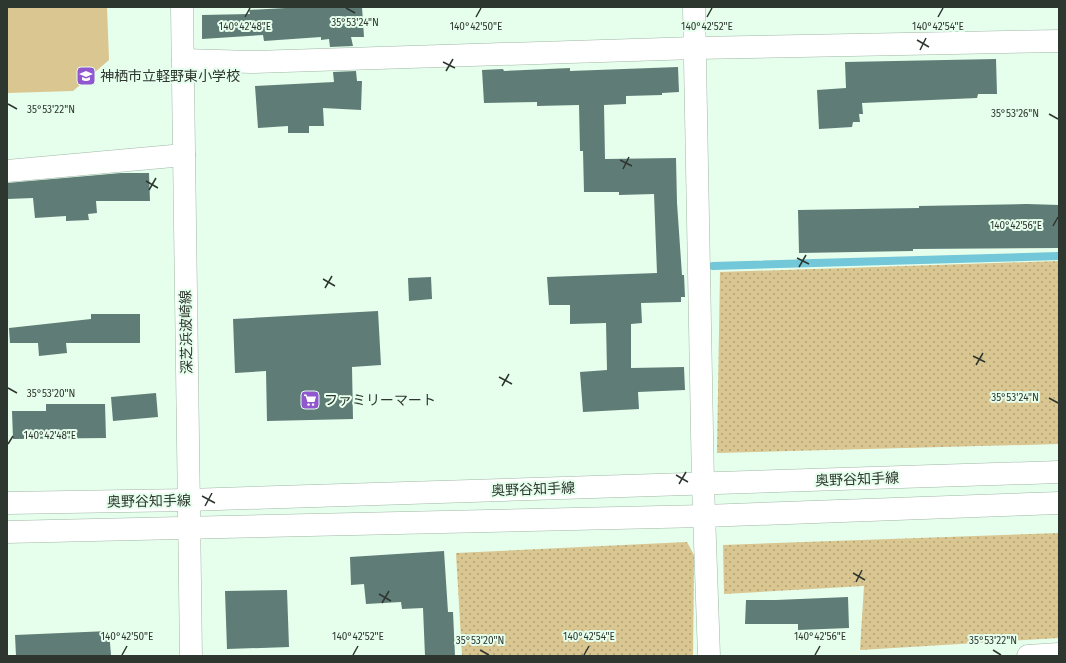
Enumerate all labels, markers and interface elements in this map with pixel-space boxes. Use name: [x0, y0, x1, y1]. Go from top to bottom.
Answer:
text: 35°53'24"N: [331, 17, 379, 29]
text: 140°42'48"E: [219, 21, 271, 33]
text: 140°42'50"E: [450, 21, 502, 33]
text: 140°42'52"E: [681, 21, 733, 33]
text: 140°42'54"E: [912, 21, 964, 33]
school or university icon: 神栖市立軽野東小学校: [75, 65, 97, 87]
place label: 神栖市立軽野東小学校: [100, 68, 240, 85]
text: 35°53'22"N: [27, 104, 75, 116]
text: 35°53'26"N: [991, 108, 1039, 120]
text: 140°42'56"E: [990, 220, 1042, 232]
street label: 深芝浜波崎線: [177, 290, 196, 374]
text: 35°53'20"N: [27, 388, 75, 400]
supermarket icon: ファミリーマート: [299, 389, 321, 411]
place label: ファミリーマート: [324, 392, 436, 409]
text: 35°53'24"N: [991, 392, 1039, 404]
text: 140°42'48"E: [24, 430, 76, 442]
street label: 奥野谷知手線: [815, 470, 899, 489]
street label: 奥野谷知手線: [491, 480, 575, 499]
street label: 奥野谷知手線: [107, 492, 191, 511]
text: 140°42'50"E: [101, 631, 153, 643]
text: 140°42'52"E: [332, 631, 384, 643]
text: 140°42'54"E: [563, 631, 615, 643]
text: 140°42'56"E: [794, 631, 846, 643]
text: 35°53'20"N: [456, 635, 504, 647]
text: 35°53'22"N: [969, 635, 1017, 647]

